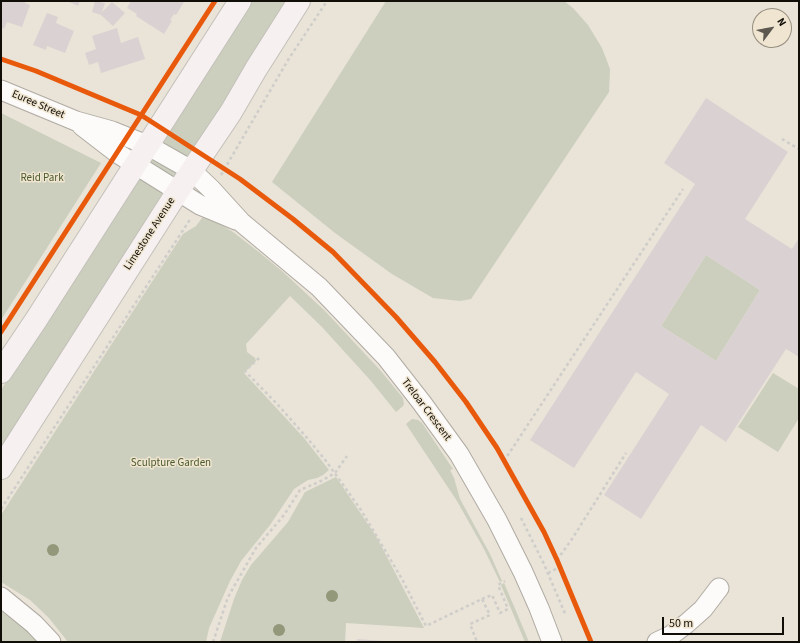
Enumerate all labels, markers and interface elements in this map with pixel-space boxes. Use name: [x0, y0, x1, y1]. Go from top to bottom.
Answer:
north arrow: [752, 8, 792, 48]
text: N: [773, 15, 790, 29]
street label: Euree Street: [10, 88, 66, 122]
park label: Reid Park: [20, 172, 64, 186]
street label: Limestone Avenue: [122, 195, 178, 273]
street label: Treloar Crescent: [398, 376, 454, 444]
park label: Sculpture Garden: [131, 457, 211, 471]
scale bar: [664, 609, 786, 635]
text: 50 m: [669, 615, 693, 632]

